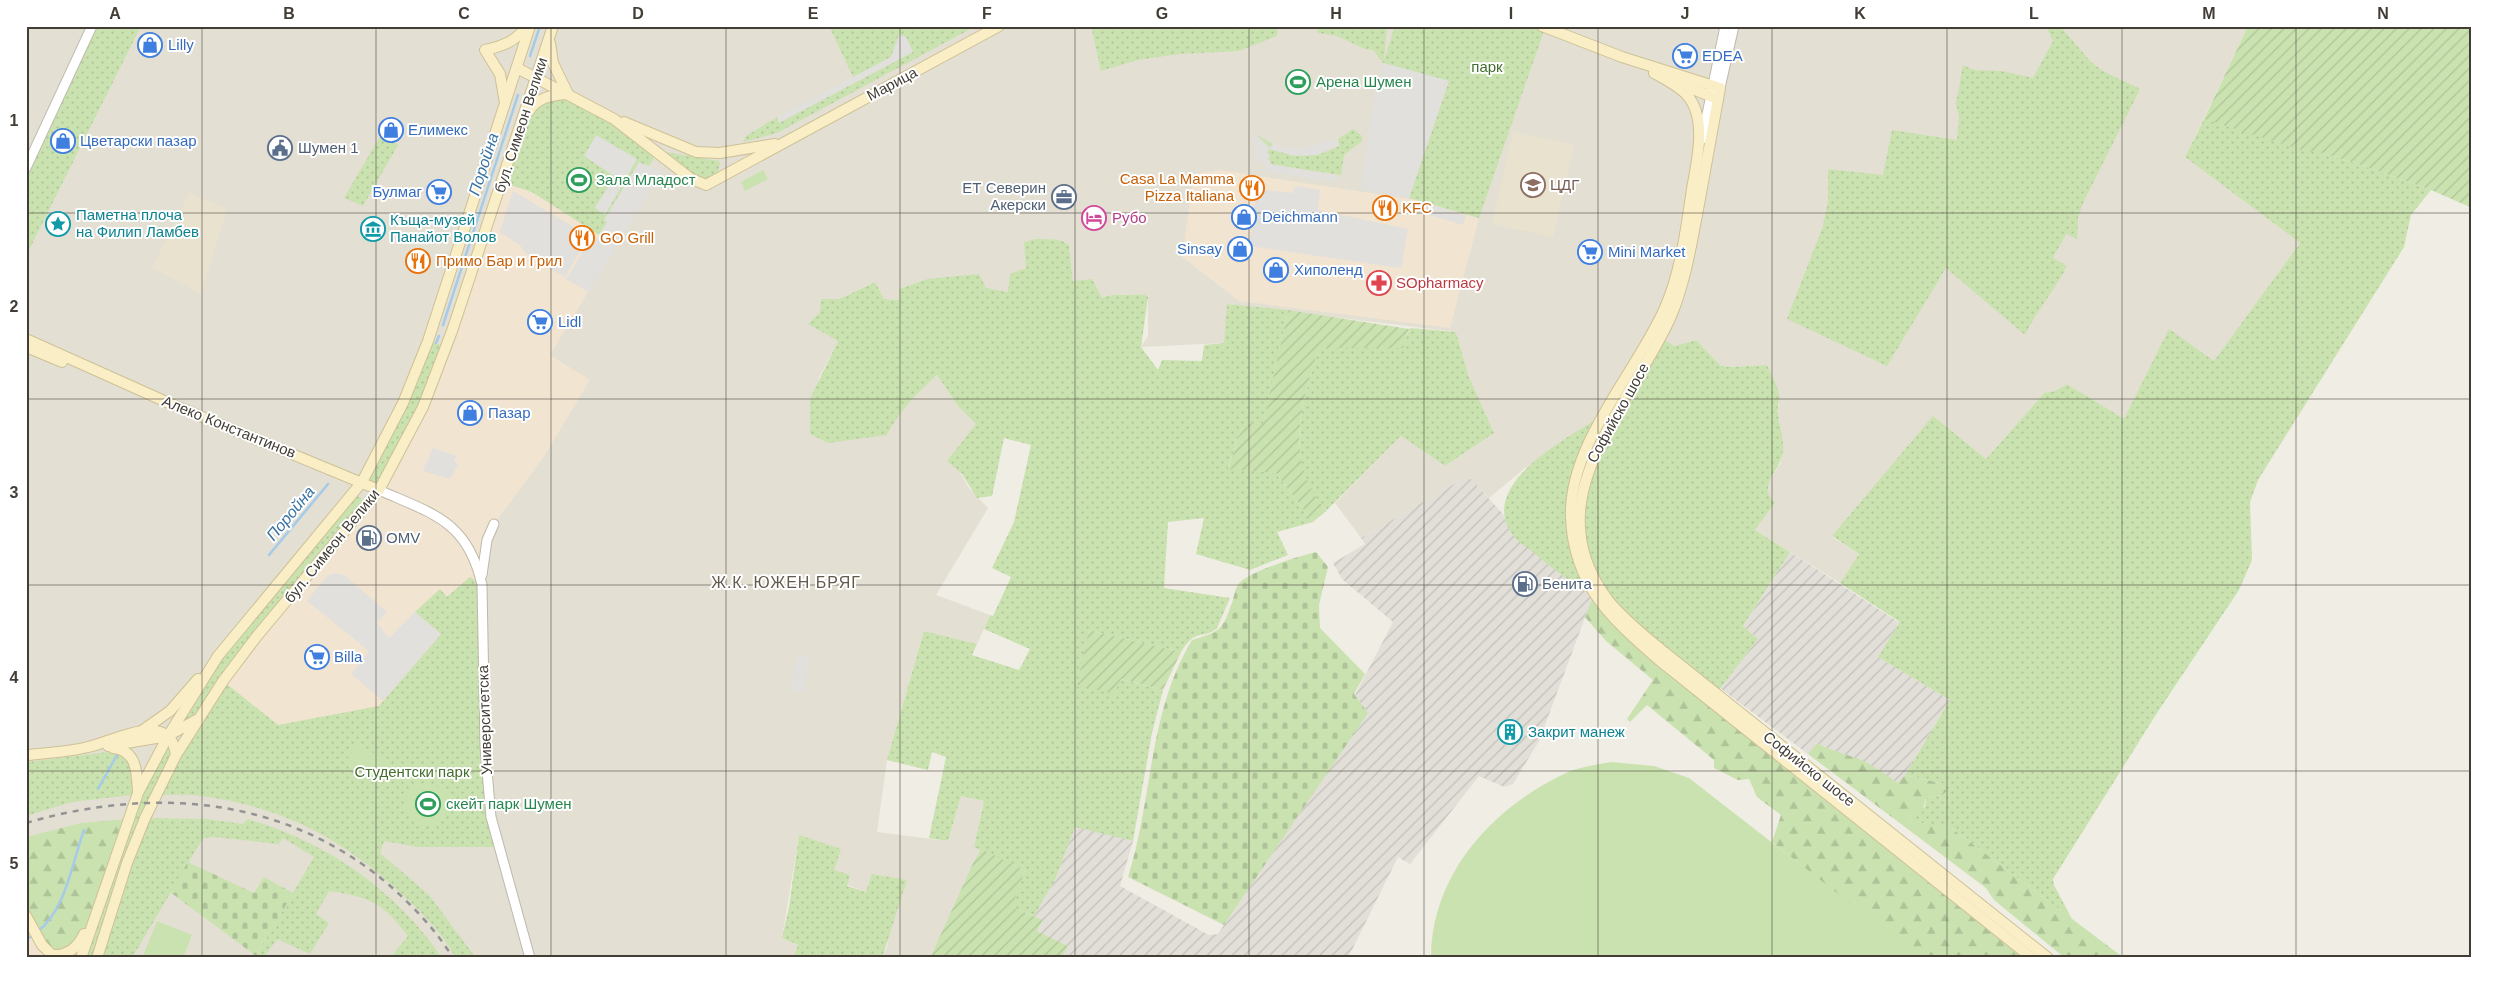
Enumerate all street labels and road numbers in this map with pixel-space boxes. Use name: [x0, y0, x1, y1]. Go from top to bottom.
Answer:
street label: бул. Симеон Велики: [491, 55, 550, 195]
street label: Марица: [864, 63, 920, 104]
street label: Софийско шосе: [1583, 360, 1652, 466]
street label: Алеко Константинов: [160, 392, 298, 461]
street label: бул. Симеон Велики: [281, 486, 383, 606]
street label: Университетска: [474, 664, 495, 775]
street label: Софийско шосе: [1760, 728, 1858, 810]

